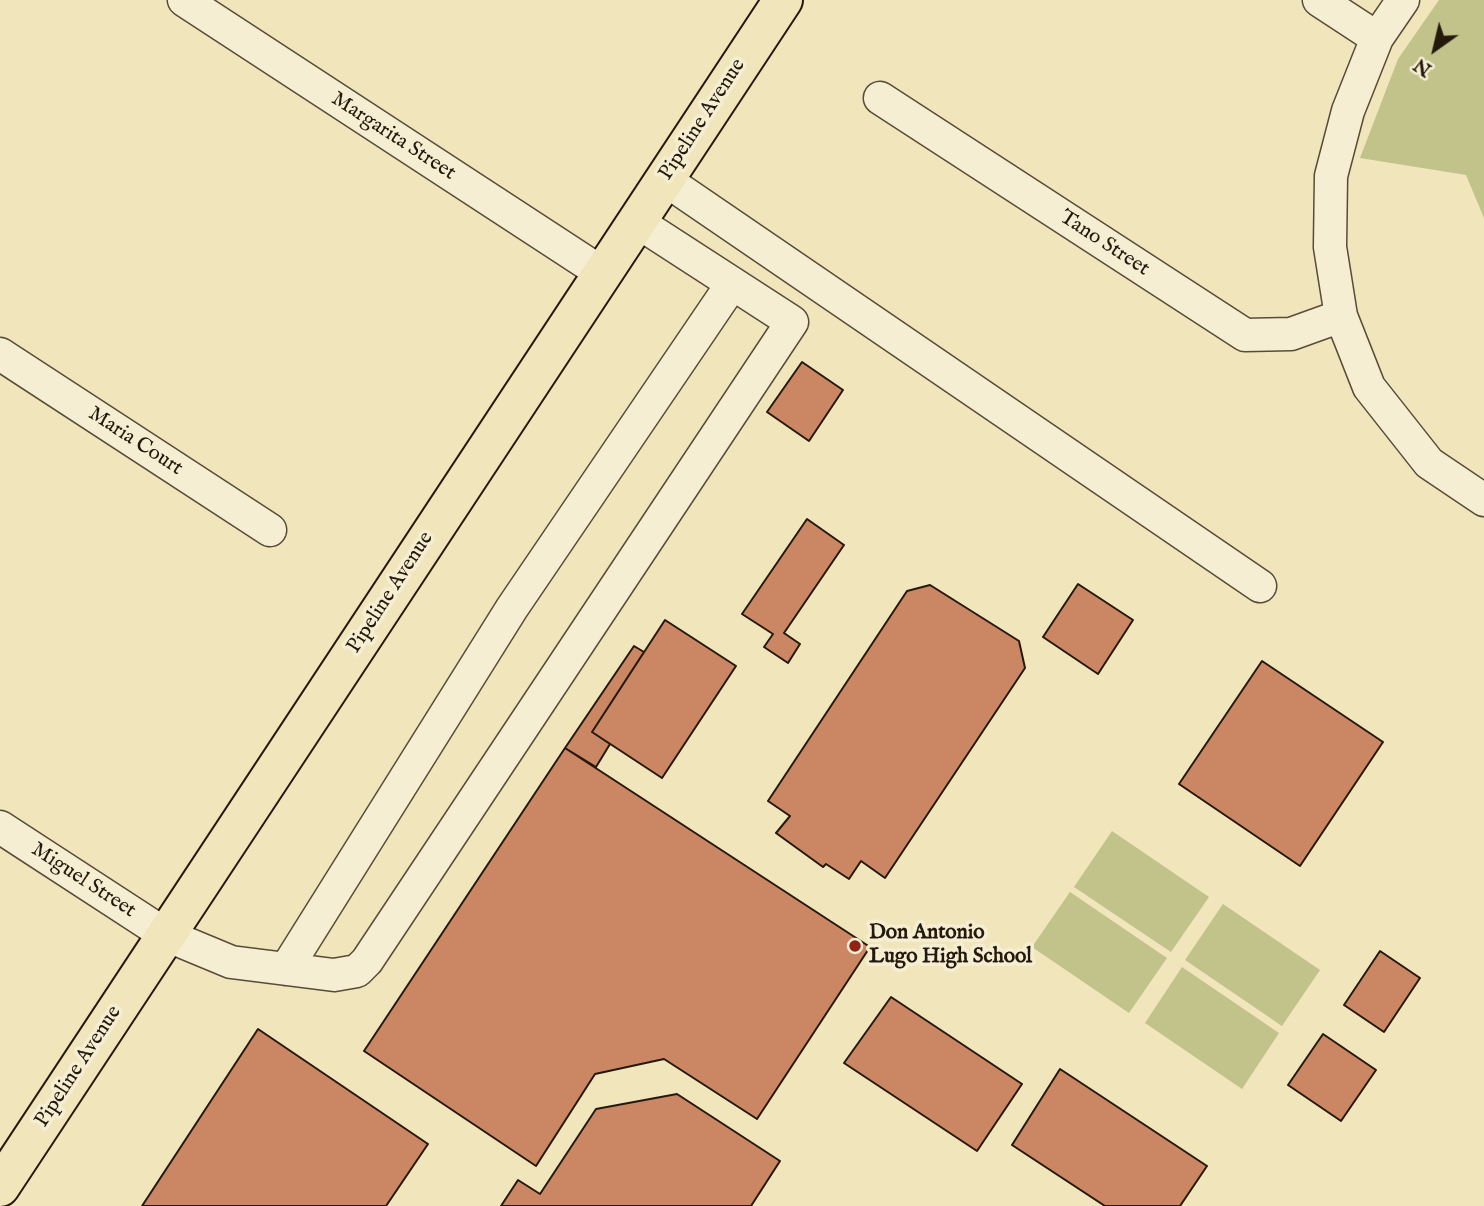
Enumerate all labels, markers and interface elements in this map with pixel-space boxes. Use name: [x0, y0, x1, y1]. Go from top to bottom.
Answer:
north arrow: [1400, 14, 1470, 84]
text: N: [1410, 52, 1437, 81]
street label: Pipeline Avenue: [654, 55, 752, 185]
street label: Margarita Street: [326, 87, 460, 187]
street label: Tano Street: [1054, 206, 1154, 282]
street label: Maria Court: [83, 402, 187, 482]
street label: Pipeline Avenue: [342, 528, 440, 658]
street label: Miguel Street: [26, 838, 140, 924]
place label: Don Antonio Lugo High School: [869, 921, 1032, 971]
marker: Don Antonio Lugo High School: [847, 938, 863, 954]
street label: Pipeline Avenue: [30, 1002, 128, 1132]

